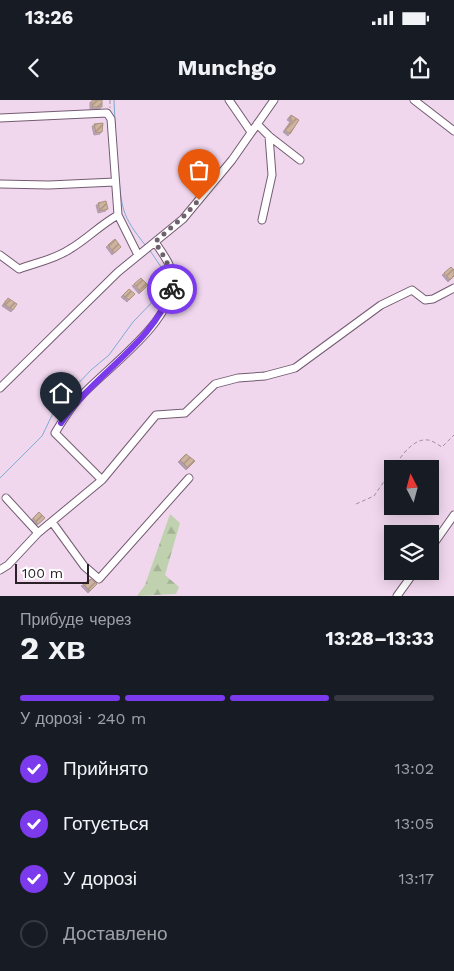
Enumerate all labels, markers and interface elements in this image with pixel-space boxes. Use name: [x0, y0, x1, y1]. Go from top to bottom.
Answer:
text: 13:26: [25, 6, 73, 29]
icon: back: [20, 54, 48, 82]
icon: share: [406, 54, 434, 82]
text: Munchgo: [178, 55, 276, 80]
pin: [178, 149, 220, 200]
icon: bag: [185, 156, 213, 184]
courier: [147, 264, 197, 314]
icon: bike: [158, 275, 186, 303]
pin: [40, 372, 82, 423]
icon: home: [47, 379, 75, 407]
north arrow: [384, 460, 439, 515]
map controls: [384, 460, 439, 580]
button: layers: [384, 525, 439, 580]
scale bar: [15, 561, 89, 584]
text: 100 m: [22, 565, 63, 581]
text: Прибуде через: [20, 610, 131, 629]
text: 13:28–13:33: [325, 627, 434, 650]
text: 2 хв: [20, 629, 86, 667]
text: У дорозі · 240 m: [20, 709, 146, 728]
icon: check: [20, 755, 48, 783]
text: Прийнято: [63, 757, 148, 780]
text: 13:02: [394, 759, 434, 778]
icon: check: [20, 810, 48, 838]
text: Готується: [63, 812, 149, 835]
text: 13:05: [394, 814, 434, 833]
icon: check: [20, 865, 48, 893]
text: У дорозі: [63, 867, 137, 890]
text: 13:17: [398, 869, 434, 888]
text: Доставлено: [63, 922, 168, 945]

